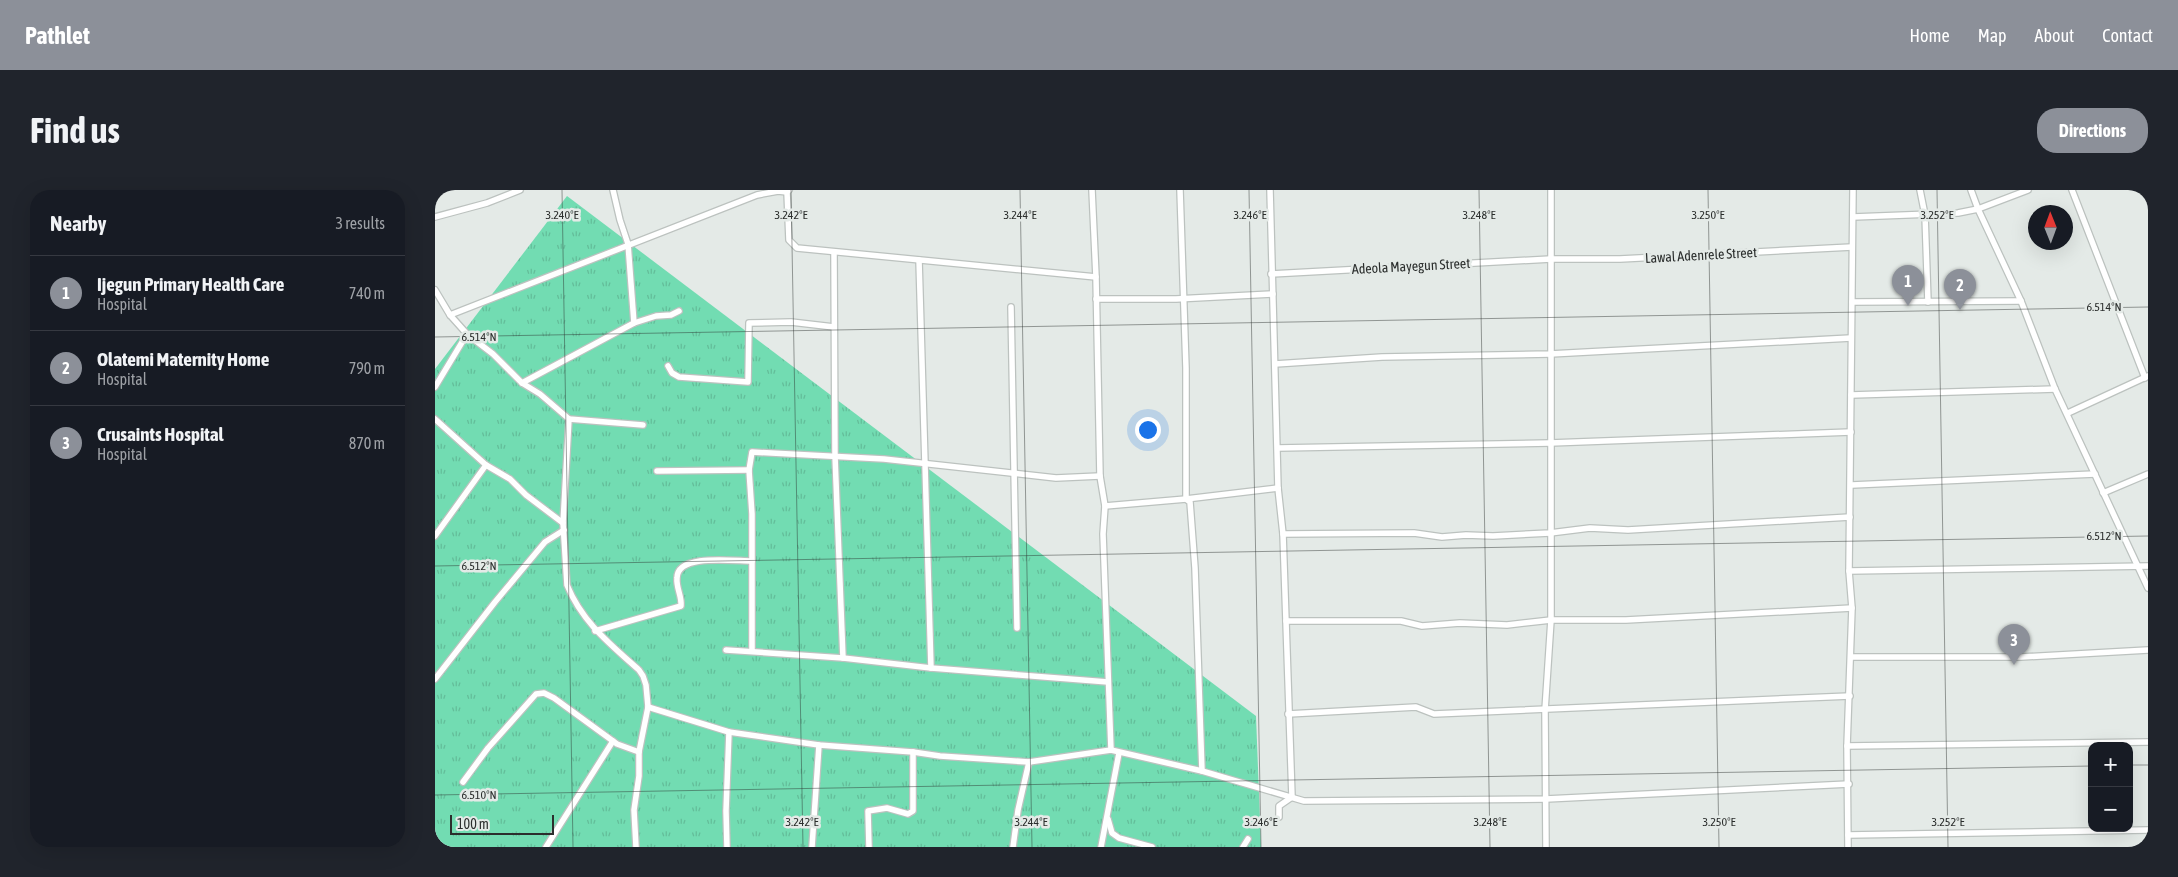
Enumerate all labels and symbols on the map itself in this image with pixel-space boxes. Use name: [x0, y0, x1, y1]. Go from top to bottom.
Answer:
north arrow: [2028, 205, 2073, 250]
text: 3.240°E: [545, 208, 579, 222]
text: 3.242°E: [774, 208, 808, 222]
text: 3.244°E: [1003, 208, 1037, 222]
text: 3.246°E: [1233, 208, 1267, 222]
text: 3.248°E: [1462, 208, 1496, 222]
text: 3.250°E: [1691, 208, 1725, 222]
text: 3.252°E: [1920, 208, 1954, 222]
street label: Lawal Adenrele Street: [1645, 244, 1757, 266]
street label: Adeola Mayegun Street: [1351, 255, 1471, 277]
pin: 1: [1892, 265, 1924, 306]
pin: 2: [1944, 269, 1976, 310]
text: 6.514°N: [2086, 300, 2122, 314]
text: 6.514°N: [461, 330, 497, 344]
your location: [1135, 417, 1161, 443]
text: 6.512°N: [2086, 529, 2122, 543]
text: 6.512°N: [461, 559, 497, 573]
pin: 3: [1998, 624, 2030, 665]
text: 6.510°N: [461, 788, 497, 802]
scale bar: [450, 812, 554, 835]
text: 3.242°E: [785, 815, 819, 829]
text: 3.244°E: [1014, 815, 1048, 829]
text: 3.246°E: [1244, 815, 1278, 829]
text: 3.248°E: [1473, 815, 1507, 829]
text: 3.250°E: [1702, 815, 1736, 829]
text: 3.252°E: [1931, 815, 1965, 829]

